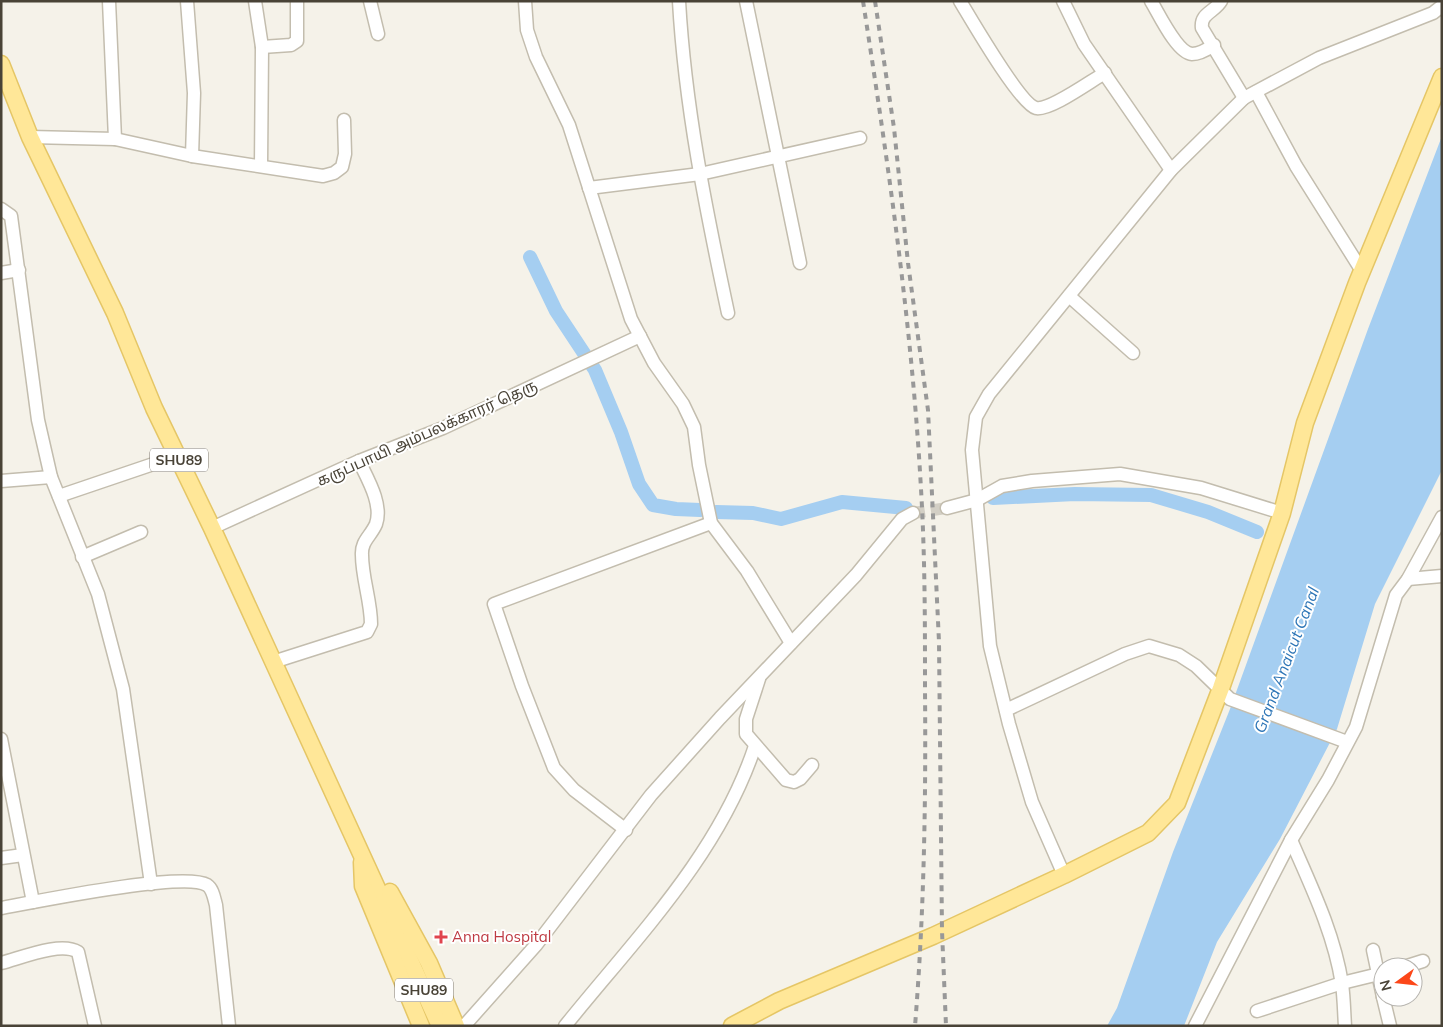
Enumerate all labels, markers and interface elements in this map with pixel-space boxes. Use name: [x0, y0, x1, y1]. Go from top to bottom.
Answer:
street label: கருப்பாயி அம்பலக்காரர் தெரு: [314, 375, 541, 492]
road number: SHU89: [150, 448, 208, 472]
water label: Grand Anaicut Canal: [1249, 584, 1323, 736]
place label: Anna Hospital: [452, 927, 551, 946]
marker: Anna Hospital: [434, 930, 448, 944]
north arrow: [1373, 957, 1423, 1007]
road number: SHU89: [395, 978, 453, 1002]
text: N: [1375, 978, 1396, 993]

